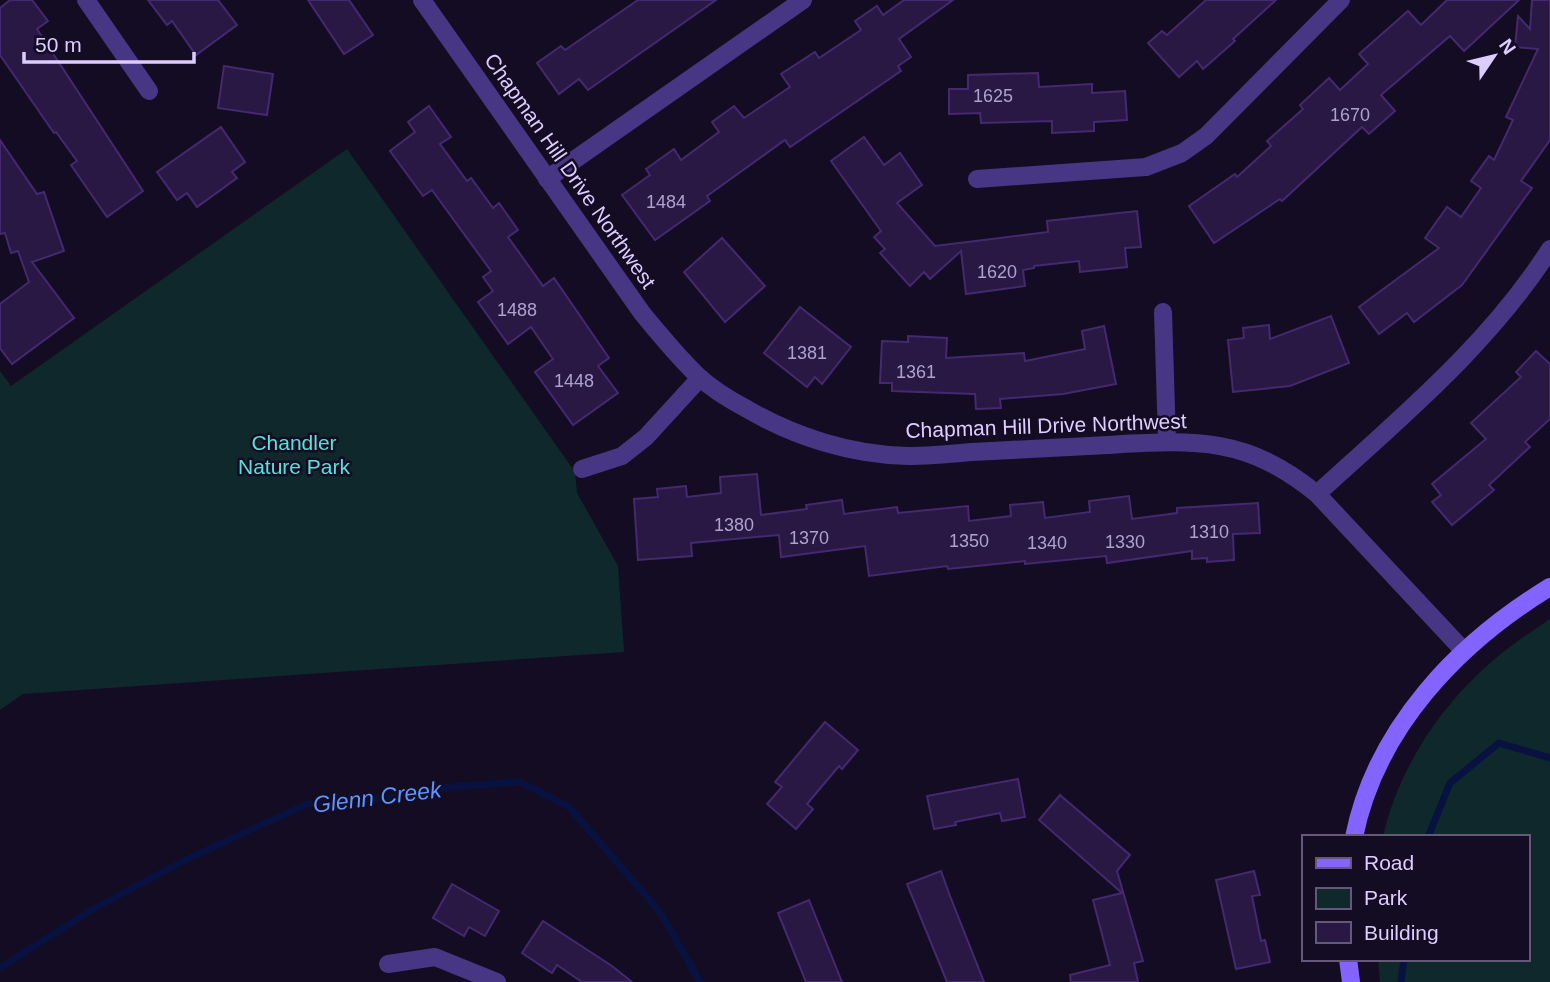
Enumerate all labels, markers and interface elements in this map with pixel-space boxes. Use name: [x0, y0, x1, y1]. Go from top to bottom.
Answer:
scale bar: [24, 21, 194, 65]
north arrow: [1459, 21, 1529, 91]
text: 50 m: [35, 33, 82, 56]
text: N: [1495, 35, 1520, 58]
street label: Chapman Hill Drive Northwest: [480, 49, 661, 293]
house number: 1625: [973, 86, 1013, 106]
house number: 1670: [1330, 105, 1370, 125]
house number: 1484: [646, 192, 686, 212]
house number: 1620: [977, 262, 1017, 282]
house number: 1488: [497, 300, 537, 320]
house number: 1381: [787, 343, 827, 363]
house number: 1361: [896, 362, 936, 382]
house number: 1448: [554, 371, 594, 391]
street label: Chapman Hill Drive Northwest: [905, 409, 1187, 442]
park label: Chandler Nature Park: [238, 431, 351, 478]
house number: 1380: [714, 515, 754, 535]
house number: 1310: [1189, 522, 1229, 542]
house number: 1370: [789, 528, 829, 548]
house number: 1350: [949, 531, 989, 551]
house number: 1330: [1105, 532, 1145, 552]
house number: 1340: [1027, 533, 1067, 553]
water label: Glenn Creek: [311, 776, 444, 818]
legend: [1302, 835, 1529, 961]
text: Road: [1364, 851, 1414, 874]
text: Park: [1364, 886, 1408, 909]
text: Building: [1364, 921, 1439, 944]

